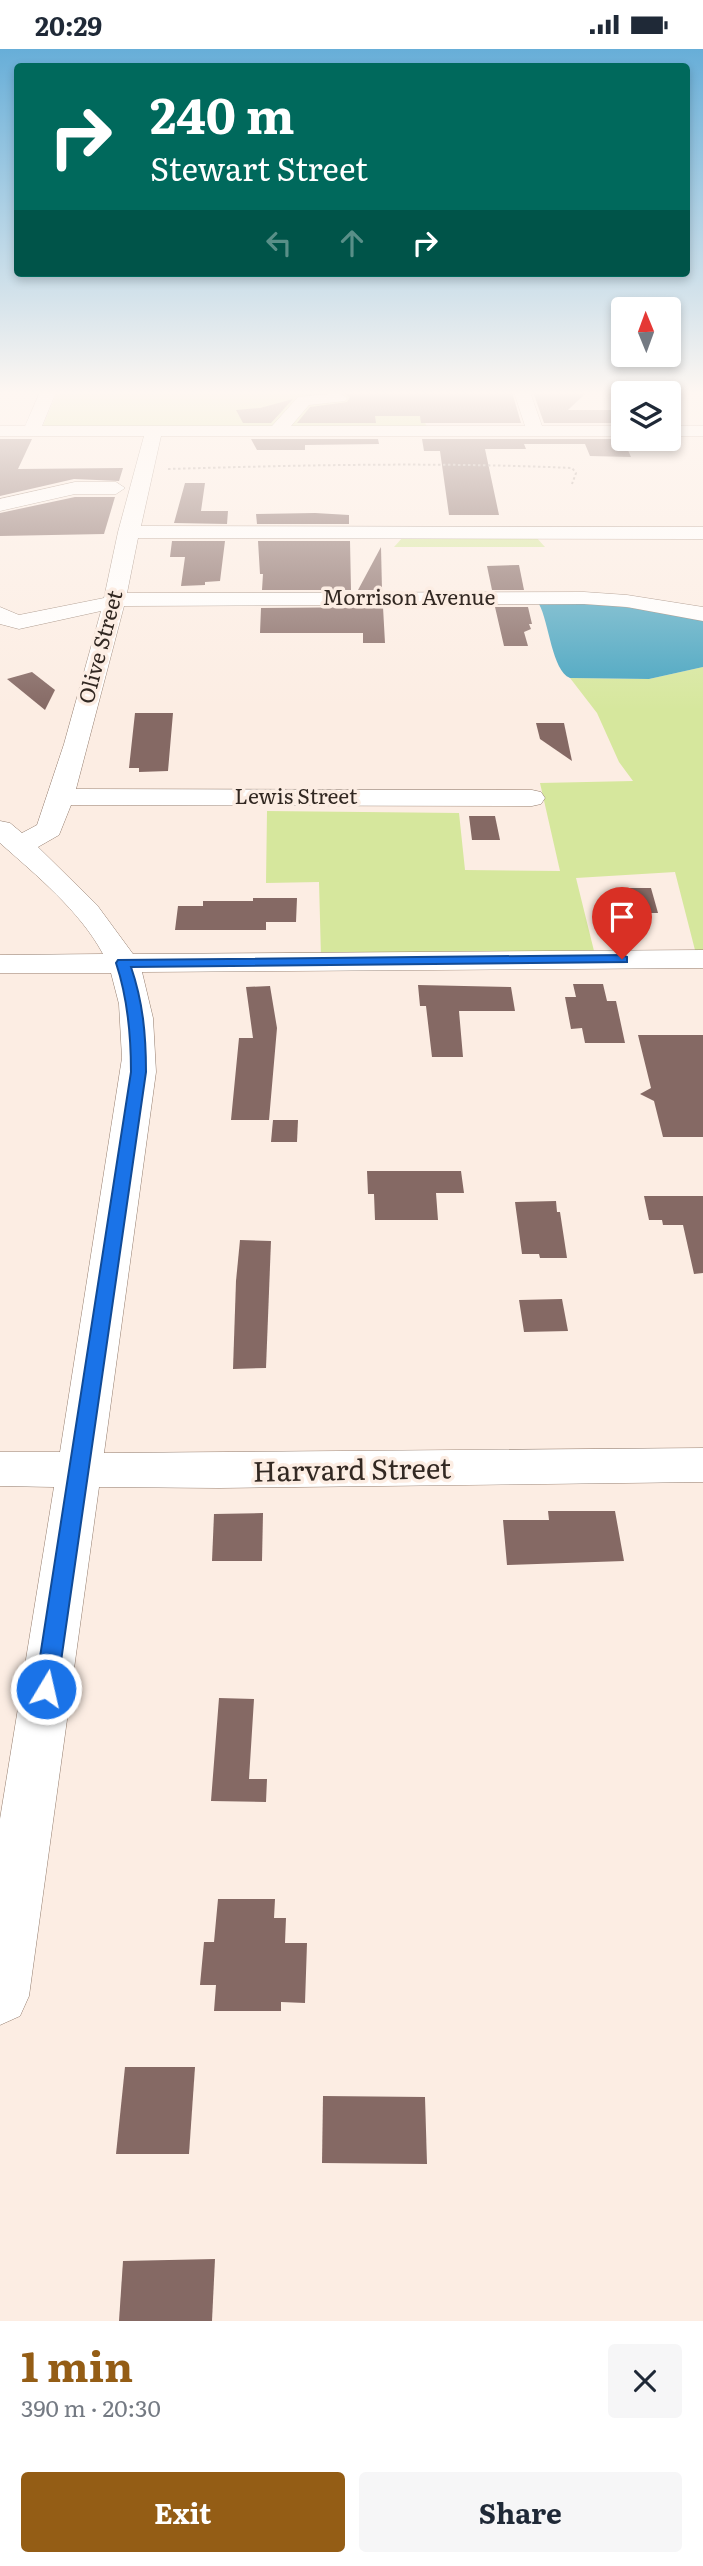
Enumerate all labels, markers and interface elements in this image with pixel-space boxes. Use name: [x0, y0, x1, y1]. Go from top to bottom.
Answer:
text: 20:29: [35, 5, 102, 44]
text: 240 m: [150, 76, 295, 149]
icon: right: [35, 91, 126, 182]
text: Stewart Street: [150, 143, 368, 191]
icon: left: [260, 224, 298, 262]
icon: ahead: [333, 224, 371, 262]
icon: right: [406, 224, 444, 262]
north arrow: [611, 297, 681, 367]
map controls: [611, 297, 681, 451]
button: layers: [611, 381, 681, 451]
street label: Morrison Avenue: [322, 580, 496, 611]
street label: Olive Street: [69, 586, 129, 707]
street label: Lewis Street: [235, 779, 358, 810]
pin: [592, 887, 652, 959]
icon: arrive: [603, 898, 641, 936]
street label: Harvard Street: [252, 1445, 452, 1491]
position arrow: [9, 1652, 83, 1726]
text: 1 min: [21, 2333, 133, 2395]
button: close: [608, 2344, 682, 2418]
text: 390 m · 20:30: [21, 2390, 161, 2424]
button: Exit: [21, 2472, 345, 2552]
button: Share: [359, 2472, 682, 2552]

